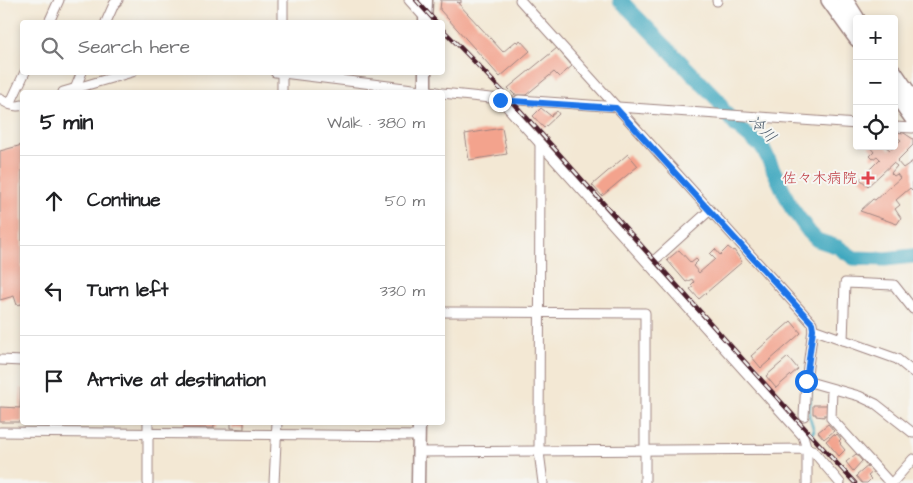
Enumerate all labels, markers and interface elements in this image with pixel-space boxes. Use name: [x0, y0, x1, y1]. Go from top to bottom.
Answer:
map controls: [853, 15, 898, 150]
button: +: [853, 15, 898, 60]
search box: [20, 20, 445, 75]
icon: search: [38, 34, 66, 62]
text: Search here: [78, 34, 190, 61]
button: −: [853, 60, 898, 105]
route end: [489, 89, 512, 112]
button: locate: [853, 105, 898, 150]
text: 5 min: [40, 108, 93, 137]
water label: 冷川: [743, 110, 781, 148]
text: Walk · 380 m: [327, 112, 425, 134]
place label: 佐々木病院: [782, 168, 857, 189]
marker: 佐々木病院: [861, 171, 875, 185]
icon: ahead: [40, 187, 68, 215]
text: Continue: [87, 187, 161, 214]
text: 50 m: [385, 190, 425, 212]
icon: left: [40, 277, 68, 305]
text: Turn left: [87, 277, 168, 304]
text: 330 m: [380, 280, 425, 302]
icon: arrive: [40, 367, 68, 395]
text: Arrive at destination: [87, 367, 266, 394]
route start: [795, 370, 818, 393]

